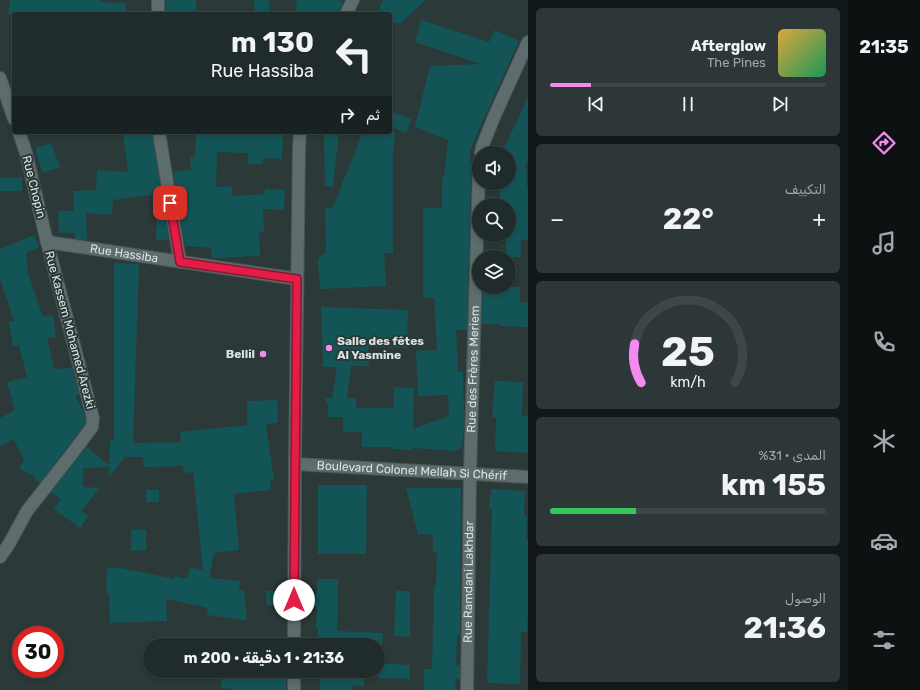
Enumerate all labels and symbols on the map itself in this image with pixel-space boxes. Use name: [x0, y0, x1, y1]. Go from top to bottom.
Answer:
street label: Rue Chopin: [19, 154, 49, 220]
pin: [153, 186, 187, 220]
street label: Rue Hassiba: [89, 241, 159, 265]
street label: Rue Kassem Mohamed Arezki: [42, 249, 98, 411]
street label: Rue des Frères Meriem: [464, 305, 482, 433]
place label: Salle des fêtes Al Yasmine: [337, 334, 424, 362]
marker: Salle des fêtes Al Yasmine: [324, 343, 334, 353]
place label: Bellil: [226, 347, 255, 361]
marker: Bellil: [258, 349, 268, 359]
street label: Boulevard Colonel Mellah Si Chérif: [316, 458, 508, 483]
street label: Rue Ramdani Lakhdar: [461, 520, 476, 643]
position arrow: [273, 579, 315, 621]
speed limit sign: 30: [12, 626, 64, 678]

